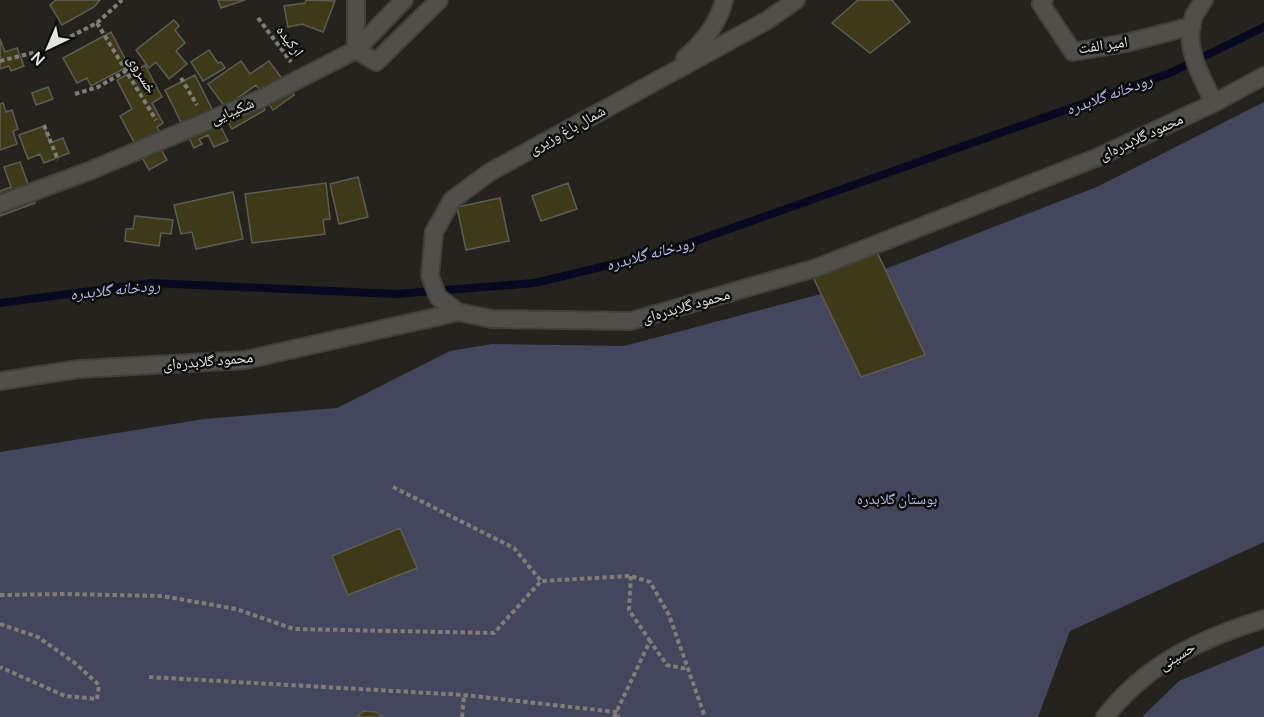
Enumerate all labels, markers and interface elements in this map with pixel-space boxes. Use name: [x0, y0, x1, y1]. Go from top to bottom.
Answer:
north arrow: [18, 18, 78, 78]
street label: ارکیده: [272, 21, 309, 61]
street label: امیر الفت: [1077, 31, 1129, 58]
text: N: [26, 47, 49, 71]
street label: خسروی: [123, 50, 162, 97]
water label: رودخانه گلابدره: [1063, 68, 1155, 120]
street label: شکیبایی: [207, 92, 257, 129]
street label: شمال باغ وزیری: [524, 100, 609, 159]
street label: محمود گلابدره‌ای: [1095, 108, 1186, 165]
water label: رودخانه گلابدره: [603, 231, 697, 275]
water label: رودخانه گلابدره: [69, 273, 161, 305]
street label: محمود گلابدره‌ای: [639, 283, 732, 328]
street label: محمود گلابدره‌ای: [162, 346, 254, 375]
park label: بوستان گلابدره: [857, 488, 937, 509]
street label: حسینی: [1154, 636, 1199, 675]

